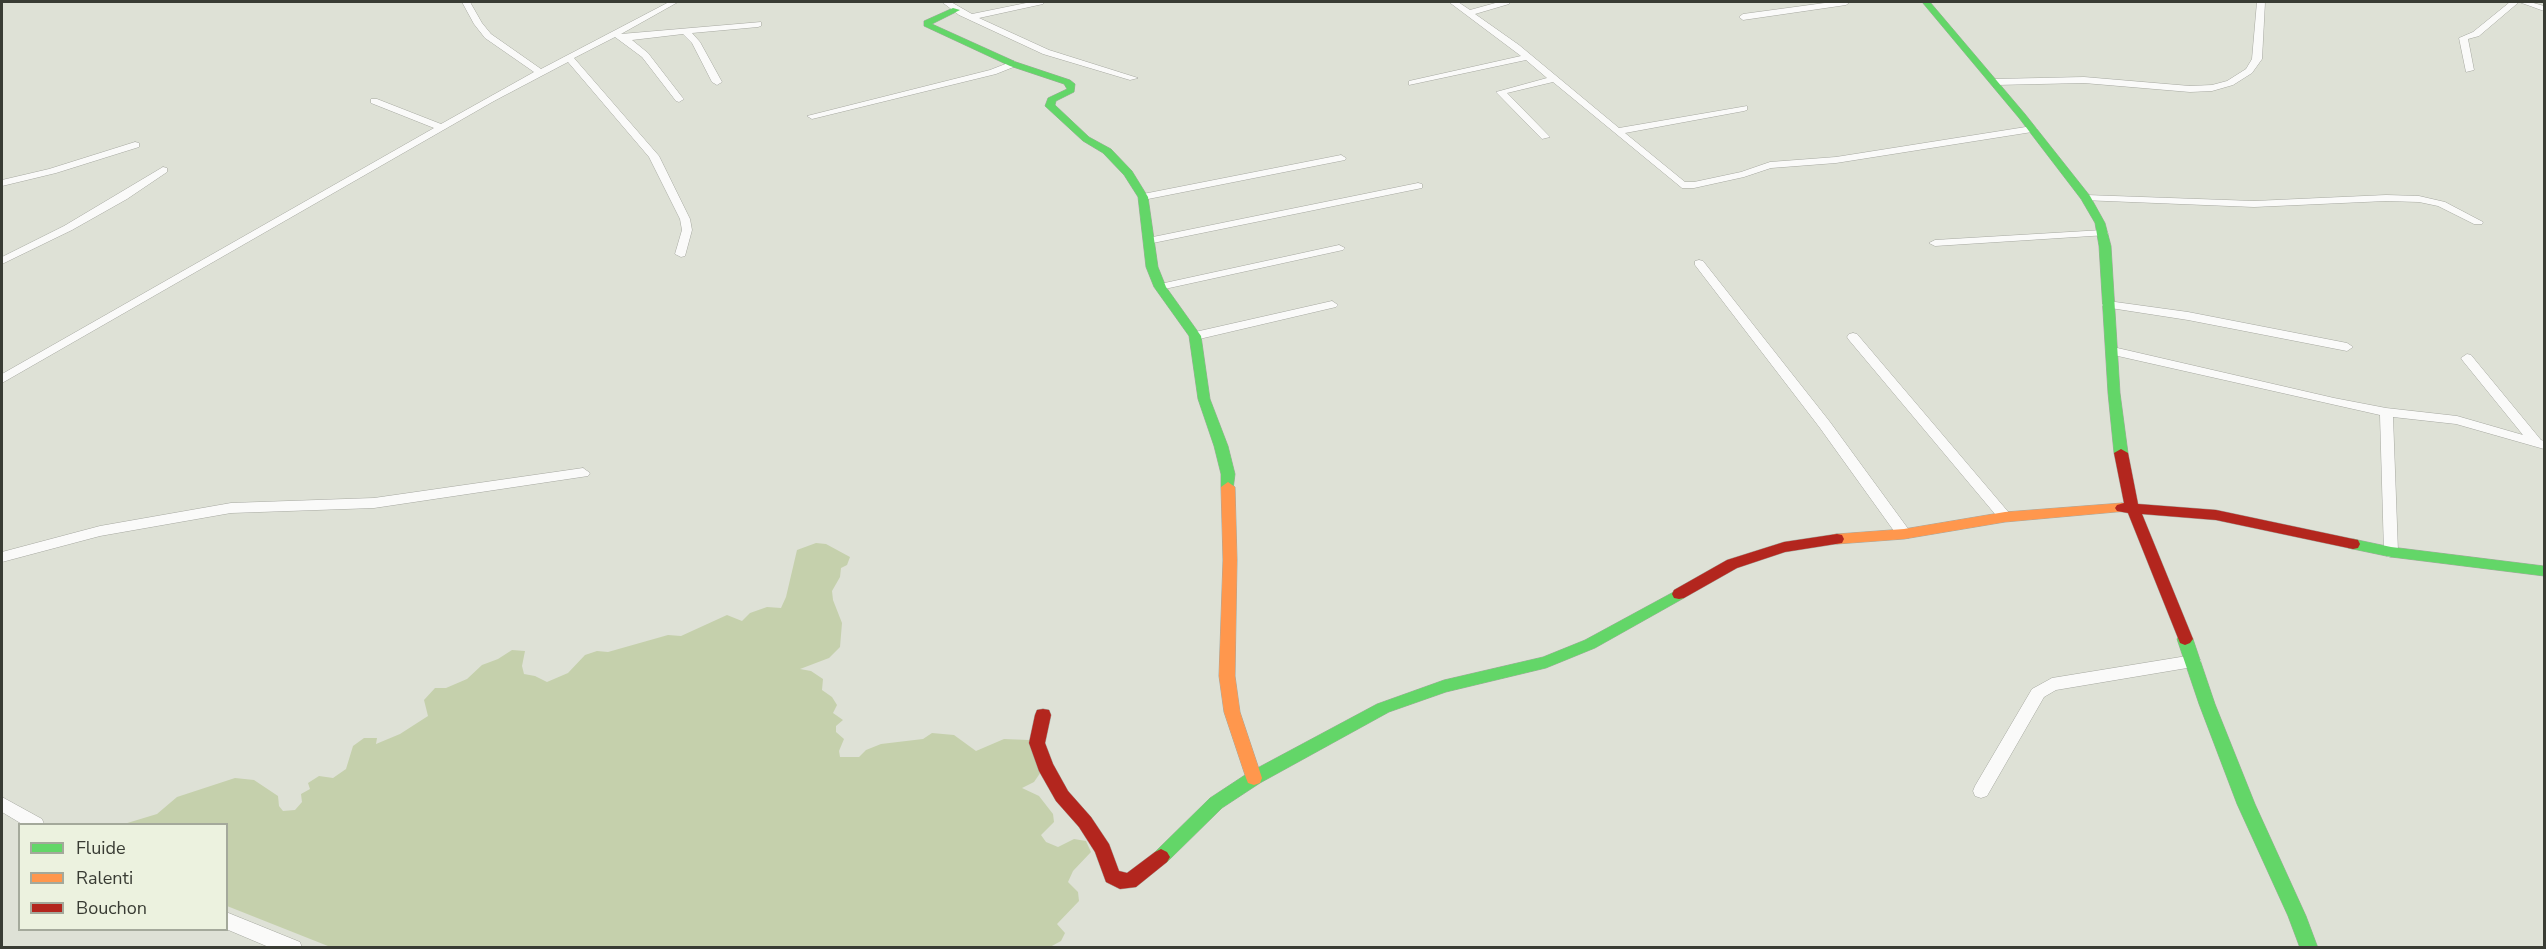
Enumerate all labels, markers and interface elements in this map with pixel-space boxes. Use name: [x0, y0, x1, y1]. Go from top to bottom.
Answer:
legend: [18, 823, 228, 931]
text: Fluide: [76, 836, 126, 860]
text: Ralenti: [76, 866, 133, 890]
text: Bouchon: [76, 896, 147, 920]

